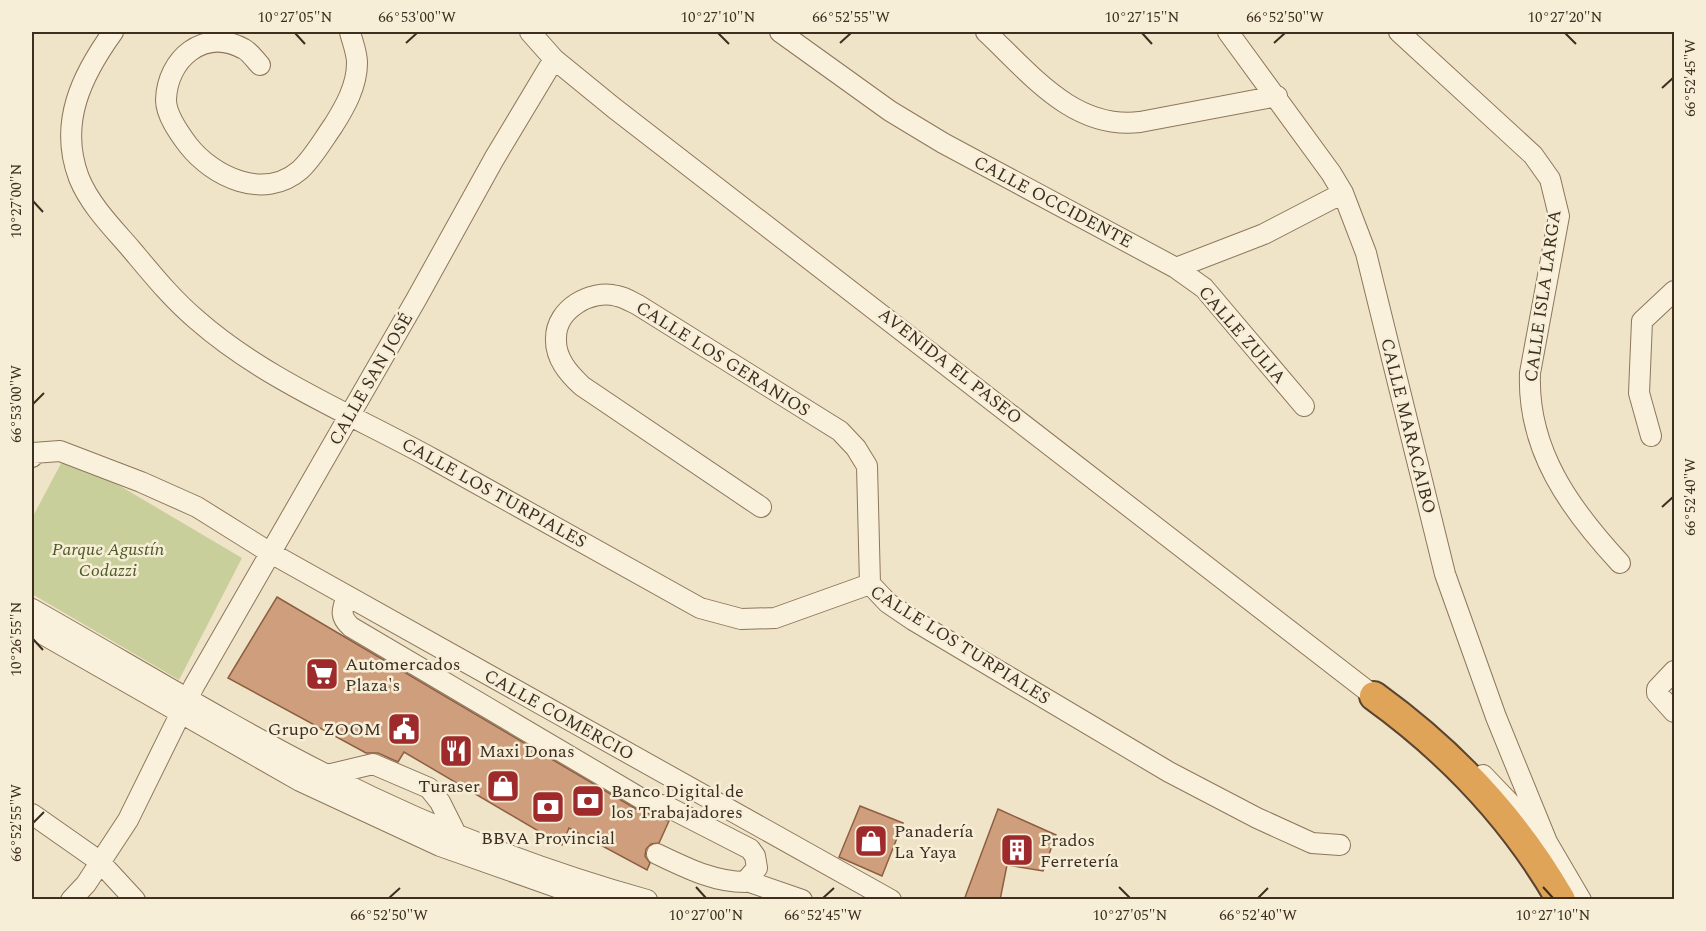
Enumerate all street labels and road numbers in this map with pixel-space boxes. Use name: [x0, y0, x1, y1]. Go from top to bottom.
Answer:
street label: CALLE OCCIDENTE: [969, 149, 1137, 255]
street label: CALLE ISLA LARGA: [1518, 208, 1568, 384]
street label: CALLE ZULIA: [1192, 280, 1292, 390]
street label: CALLE LOS GERANIOS: [631, 294, 815, 424]
street label: AVENIDA EL PASEO: [872, 301, 1028, 431]
street label: CALLE SAN JOSÉ: [322, 308, 420, 450]
street label: CALLE MARACAIBO: [1373, 335, 1443, 517]
street label: CALLE LOS TURPIALES: [397, 431, 591, 555]
street label: CALLE LOS TURPIALES: [865, 578, 1055, 712]
street label: CALLE COMERCIO: [479, 663, 639, 767]

